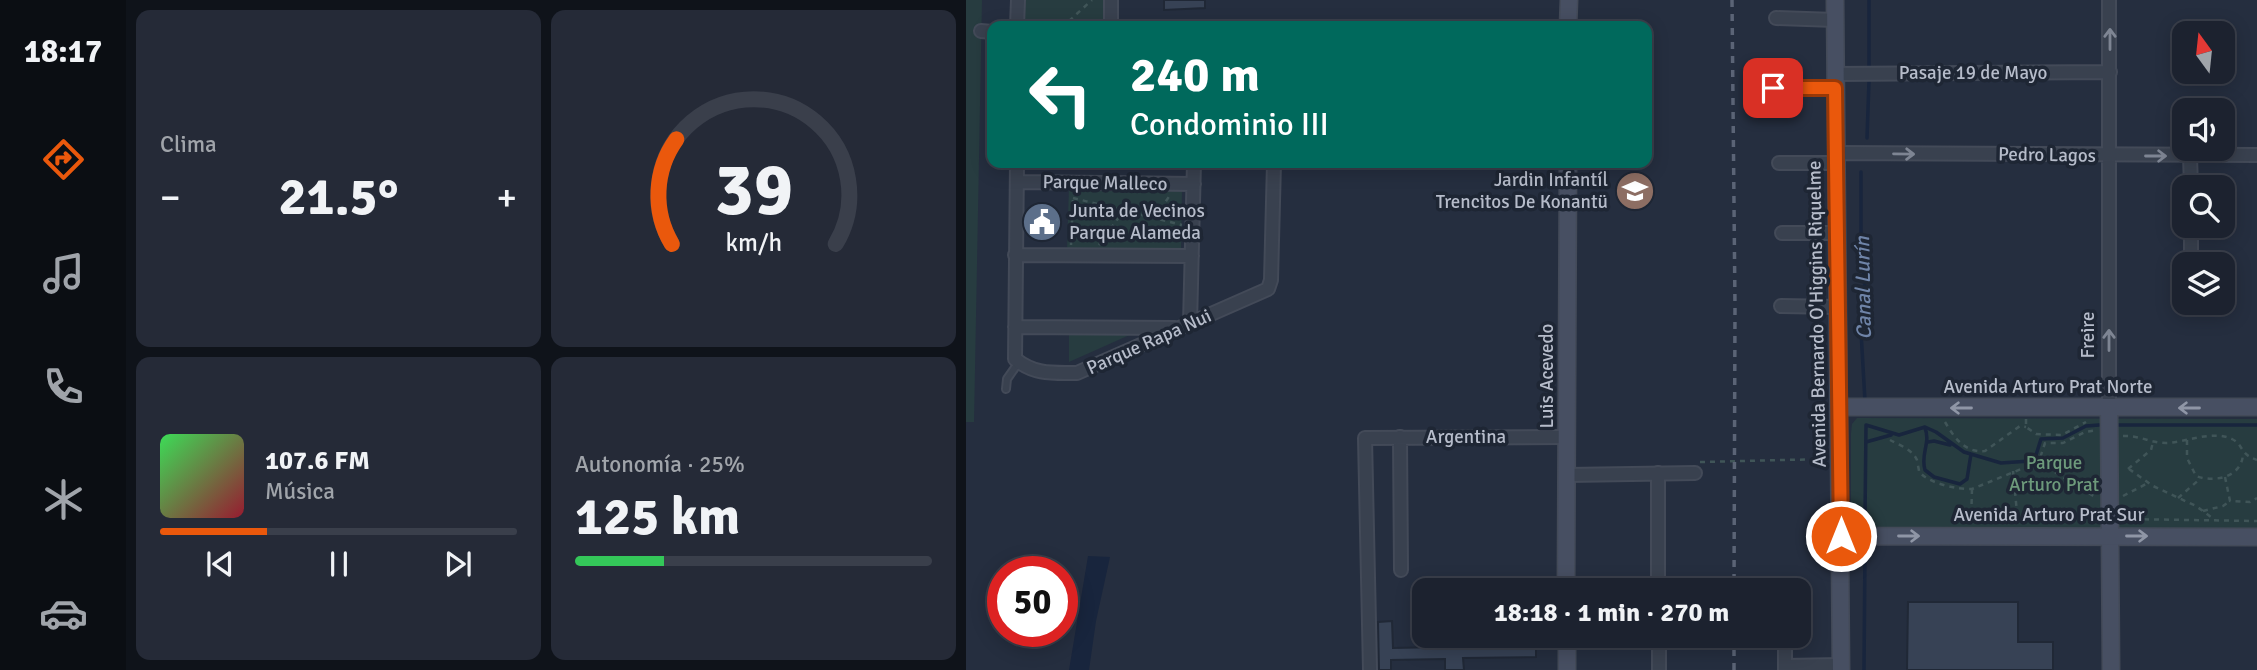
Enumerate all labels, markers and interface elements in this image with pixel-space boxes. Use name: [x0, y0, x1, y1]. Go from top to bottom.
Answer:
north arrow: [2172, 21, 2235, 84]
map controls: [2172, 21, 2235, 315]
one-way arrow: [2103, 28, 2117, 51]
text: 18:17: [24, 32, 102, 71]
text: 240 m: [1130, 45, 1260, 105]
icon: left: [1015, 49, 1106, 140]
pin: [1743, 58, 1803, 118]
street label: Pasaje 19 de Mayo: [1899, 61, 2047, 85]
icon: arrive: [1754, 69, 1792, 107]
button: sound: [2172, 98, 2235, 161]
text: Condominio III: [1130, 105, 1329, 144]
text: Clima: [160, 130, 217, 159]
icon: directions: [39, 135, 88, 184]
street label: Pedro Lagos: [1998, 142, 2096, 168]
text: 39: [714, 147, 793, 236]
one-way arrow: [1893, 147, 1916, 161]
one-way arrow: [2145, 149, 2168, 163]
street label: Avenida Bernardo O'Higgins Riquelme: [1802, 161, 1832, 467]
text: 21.5°: [279, 165, 398, 229]
place label: Jardin Infantíl Trencitos De Konantü: [1436, 168, 1608, 214]
street label: Parque Malleco: [1042, 170, 1168, 196]
school or university icon: Jardin Infantíl Trencitos De Konantü: [1614, 170, 1656, 212]
text: −: [160, 174, 181, 221]
text: +: [496, 174, 517, 221]
button: search: [2172, 175, 2235, 238]
place label: Junta de Vecinos Parque Alameda: [1069, 199, 1205, 245]
public building icon: Junta de Vecinos Parque Alameda: [1021, 201, 1063, 243]
text: km/h: [725, 227, 782, 258]
water label: Canal Lurín: [1849, 236, 1877, 340]
icon: music: [39, 249, 88, 298]
button: layers: [2172, 252, 2235, 315]
street label: Parque Rapa Nui: [1083, 304, 1215, 380]
street label: Freire: [2076, 312, 2100, 358]
street label: Luis Acevedo: [1535, 323, 1559, 428]
one-way arrow: [2102, 329, 2116, 352]
icon: phone: [39, 362, 88, 411]
street label: Avenida Arturo Prat Norte: [1943, 375, 2153, 399]
one-way arrow: [1950, 401, 1973, 415]
one-way arrow: [2178, 401, 2201, 415]
street label: Argentina: [1426, 425, 1506, 449]
text: 107.6 FM: [265, 445, 370, 477]
text: Autonomía · 25%: [575, 450, 745, 479]
park label: Parque Arturo Prat: [2009, 451, 2099, 497]
icon: climate: [39, 475, 88, 524]
text: Música: [265, 477, 335, 506]
text: 125 km: [575, 485, 740, 549]
position arrow: [1804, 499, 1878, 573]
street label: Avenida Arturo Prat Sur: [1954, 503, 2144, 527]
one-way arrow: [1898, 529, 1921, 543]
one-way arrow: [2125, 529, 2148, 543]
icon: previous: [201, 545, 239, 583]
icon: pause: [320, 545, 358, 583]
icon: next: [439, 545, 477, 583]
speed limit sign: 50: [987, 556, 1078, 647]
icon: car: [39, 589, 88, 638]
text: 18:18 · 1 min · 270 m: [1494, 597, 1729, 629]

